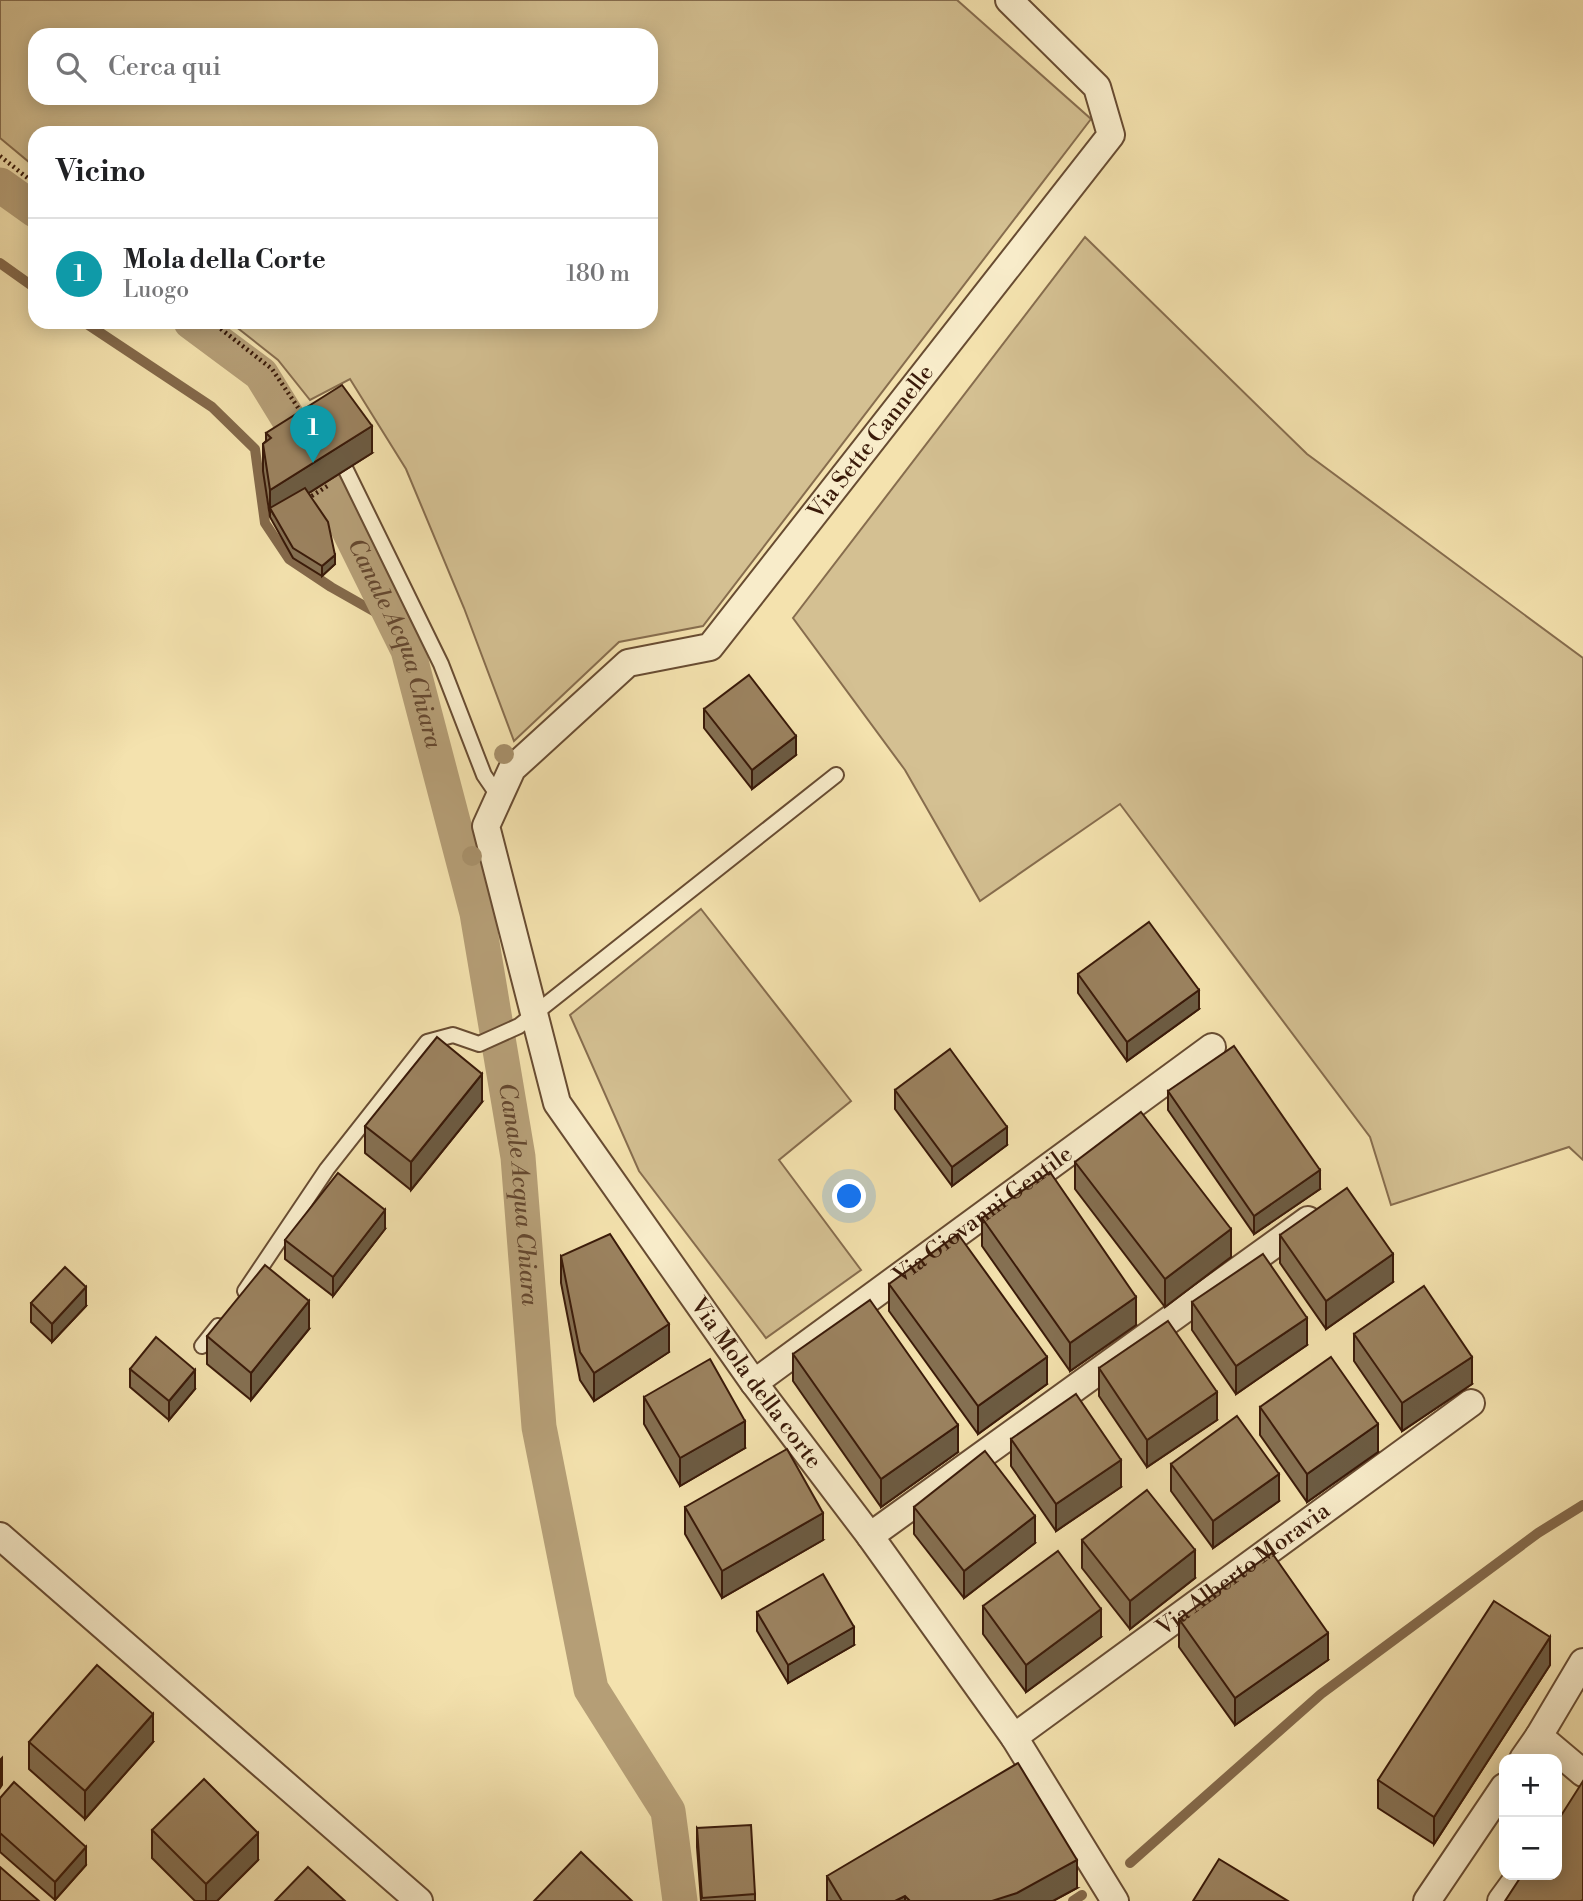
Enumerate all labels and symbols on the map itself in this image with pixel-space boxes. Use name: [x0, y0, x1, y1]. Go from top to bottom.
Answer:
street label: Via Sette Cannelle: [801, 359, 940, 526]
pin: 1: [290, 405, 336, 463]
water label: Canale Acqua Chiara: [340, 533, 448, 752]
water label: Canale Acqua Chiara: [491, 1081, 545, 1307]
street label: Via Giovanni Gentile: [887, 1140, 1078, 1291]
your location: [832, 1179, 866, 1213]
street label: Via Mola della corte: [684, 1291, 828, 1474]
street label: Via Alberto Moravia: [1150, 1497, 1336, 1643]

